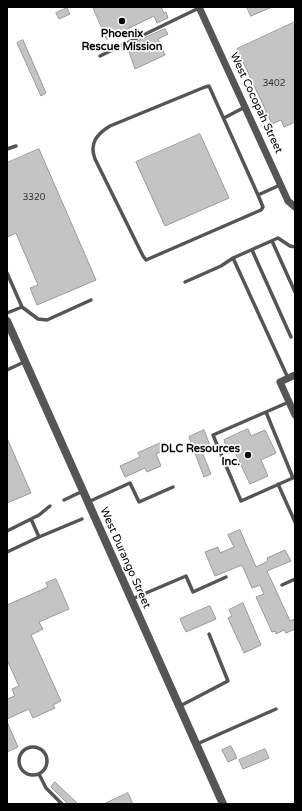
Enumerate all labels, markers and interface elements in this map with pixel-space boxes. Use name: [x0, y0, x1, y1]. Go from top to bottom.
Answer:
marker: Phoenix Rescue Mission: [117, 16, 127, 26]
place label: Phoenix Rescue Mission: [82, 27, 162, 53]
street label: West Cocopah Street: [227, 50, 285, 156]
house number: 3402: [263, 79, 285, 89]
house number: 3320: [23, 193, 45, 203]
place label: DLC Resources Inc.: [161, 442, 240, 468]
marker: DLC Resources Inc.: [243, 450, 253, 460]
street label: West Durango Street: [97, 506, 153, 610]

